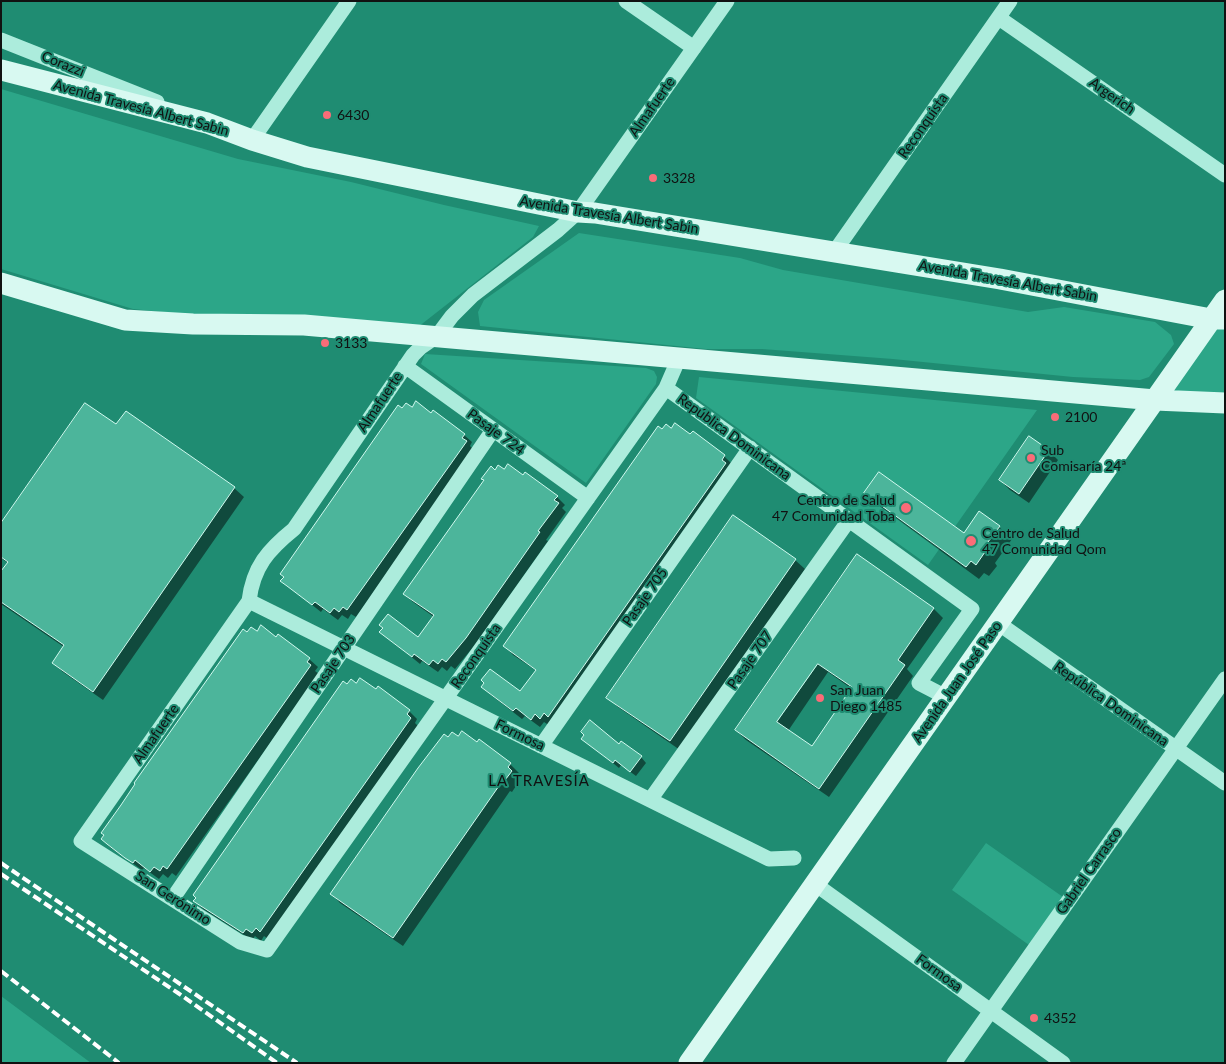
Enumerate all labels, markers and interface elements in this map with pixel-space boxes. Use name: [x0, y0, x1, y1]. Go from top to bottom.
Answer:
street label: Corazzi: [39, 48, 87, 80]
street label: Almafuerte: [625, 74, 679, 140]
street label: Argerich: [1086, 74, 1138, 118]
street label: Avenida Travesía Albert Sabin: [51, 76, 231, 140]
street label: Reconquista: [895, 90, 951, 162]
place label: 6430: [337, 107, 369, 123]
marker: 6430: [321, 109, 333, 121]
place label: 3328: [663, 170, 695, 186]
marker: 3328: [647, 172, 659, 184]
street label: Avenida Travesía Albert Sabin: [518, 193, 700, 237]
street label: Avenida Travesía Albert Sabin: [917, 257, 1099, 305]
place label: 3133: [335, 335, 367, 351]
marker: 3133: [319, 337, 331, 349]
street label: Almafuerte: [354, 369, 406, 435]
street label: República Dominicana: [674, 390, 794, 484]
street label: Pasaje 724: [464, 406, 528, 458]
place label: 2100: [1065, 409, 1097, 425]
marker: 2100: [1049, 411, 1061, 423]
place label: Sub Comisaría 24ª: [1041, 442, 1126, 474]
marker: Sub Comisaría 24ª: [1025, 452, 1037, 464]
place label: Centro de Salud 47 Comunidad Toba: [772, 492, 895, 524]
marker: Centro de Salud 47 Comunidad Toba: [899, 501, 913, 515]
place label: Centro de Salud 47 Comunidad Qom: [982, 525, 1106, 558]
marker: Centro de Salud 47 Comunidad Qom: [964, 534, 978, 548]
street label: Pasaje 705: [619, 565, 671, 629]
street label: Avenida Juan José Paso: [909, 618, 1005, 746]
street label: Reconquista: [448, 620, 504, 692]
street label: Pasaje 707: [724, 628, 776, 692]
street label: Pasaje 703: [307, 632, 359, 696]
street label: República Dominicana: [1050, 658, 1172, 750]
place label: San Juan Diego 1485: [830, 682, 902, 714]
marker: San Juan Diego 1485: [814, 692, 826, 704]
street label: Almafuerte: [129, 701, 183, 767]
street label: Formosa: [493, 716, 547, 754]
district label: LA TRAVESÍA: [487, 772, 591, 790]
street label: Gabriel Carrasco: [1053, 825, 1125, 917]
street label: San Gerónimo: [132, 867, 214, 929]
street label: Formosa: [913, 951, 965, 995]
place label: 4352: [1044, 1010, 1076, 1026]
marker: 4352: [1028, 1012, 1040, 1024]

